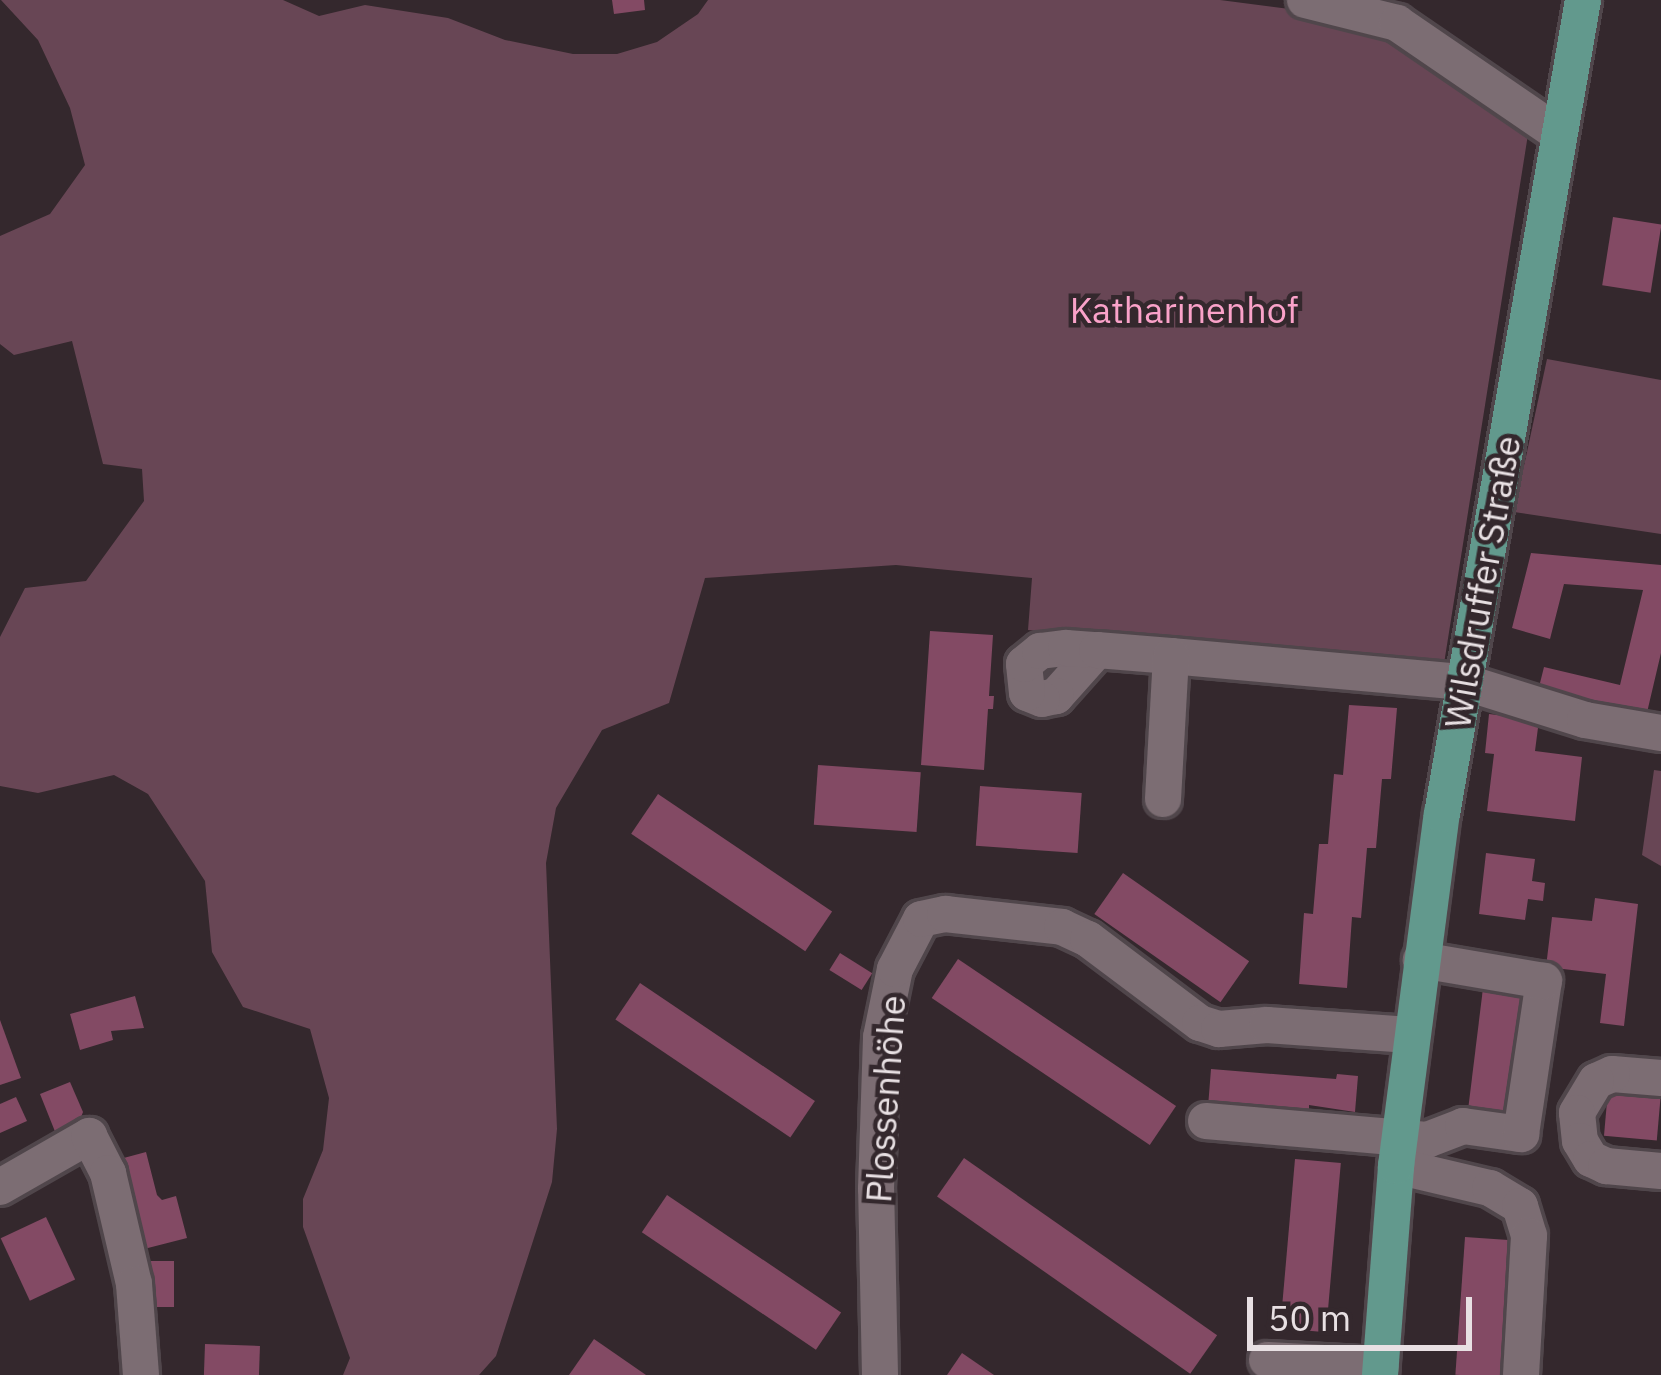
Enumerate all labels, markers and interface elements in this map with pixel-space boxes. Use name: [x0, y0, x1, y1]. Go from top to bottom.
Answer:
park label: Katharinenhof: [1070, 288, 1298, 332]
street label: Wilsdruffer Straße: [1435, 432, 1529, 732]
street label: Plossenhöhe: [856, 994, 914, 1204]
scale bar: [1253, 1273, 1478, 1347]
text: 50 m: [1268, 1294, 1351, 1341]

